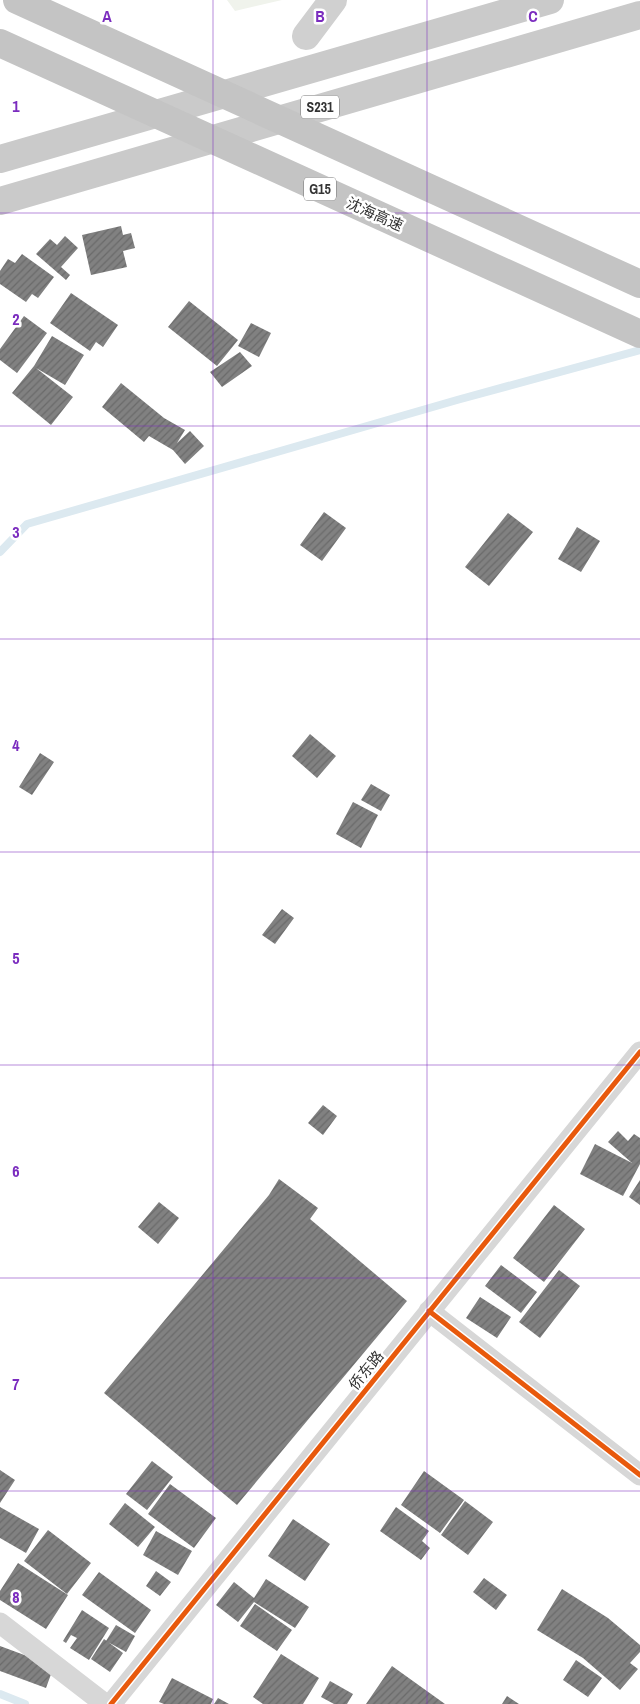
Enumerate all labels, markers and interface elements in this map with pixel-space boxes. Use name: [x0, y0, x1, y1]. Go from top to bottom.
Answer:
text: A: [102, 5, 112, 27]
text: B: [315, 5, 325, 27]
text: C: [528, 5, 538, 27]
text: 1: [12, 95, 20, 117]
road number: S231: [301, 95, 339, 118]
road number: G15: [304, 178, 336, 200]
street label: 沈海高速: [343, 192, 407, 236]
text: 2: [12, 308, 20, 330]
text: 3: [12, 521, 20, 543]
text: 4: [12, 734, 20, 756]
text: 5: [12, 947, 20, 969]
text: 6: [12, 1160, 20, 1182]
street label: 侨东路: [344, 1346, 388, 1394]
text: 7: [12, 1373, 20, 1395]
text: 8: [12, 1586, 20, 1608]

